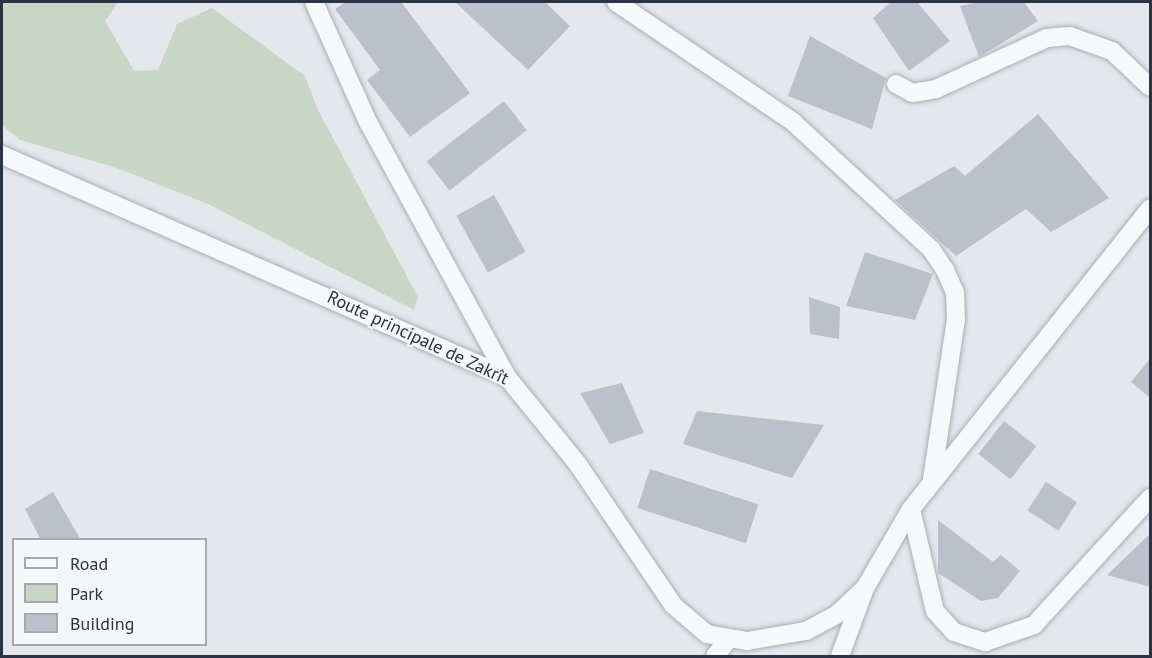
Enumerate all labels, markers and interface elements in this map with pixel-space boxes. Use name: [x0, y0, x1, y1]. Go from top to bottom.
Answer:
street label: Route principale de Zakrît: [324, 286, 512, 390]
legend: [12, 538, 207, 646]
text: Road: [70, 552, 108, 575]
text: Park: [70, 582, 103, 605]
text: Building: [70, 612, 134, 635]

